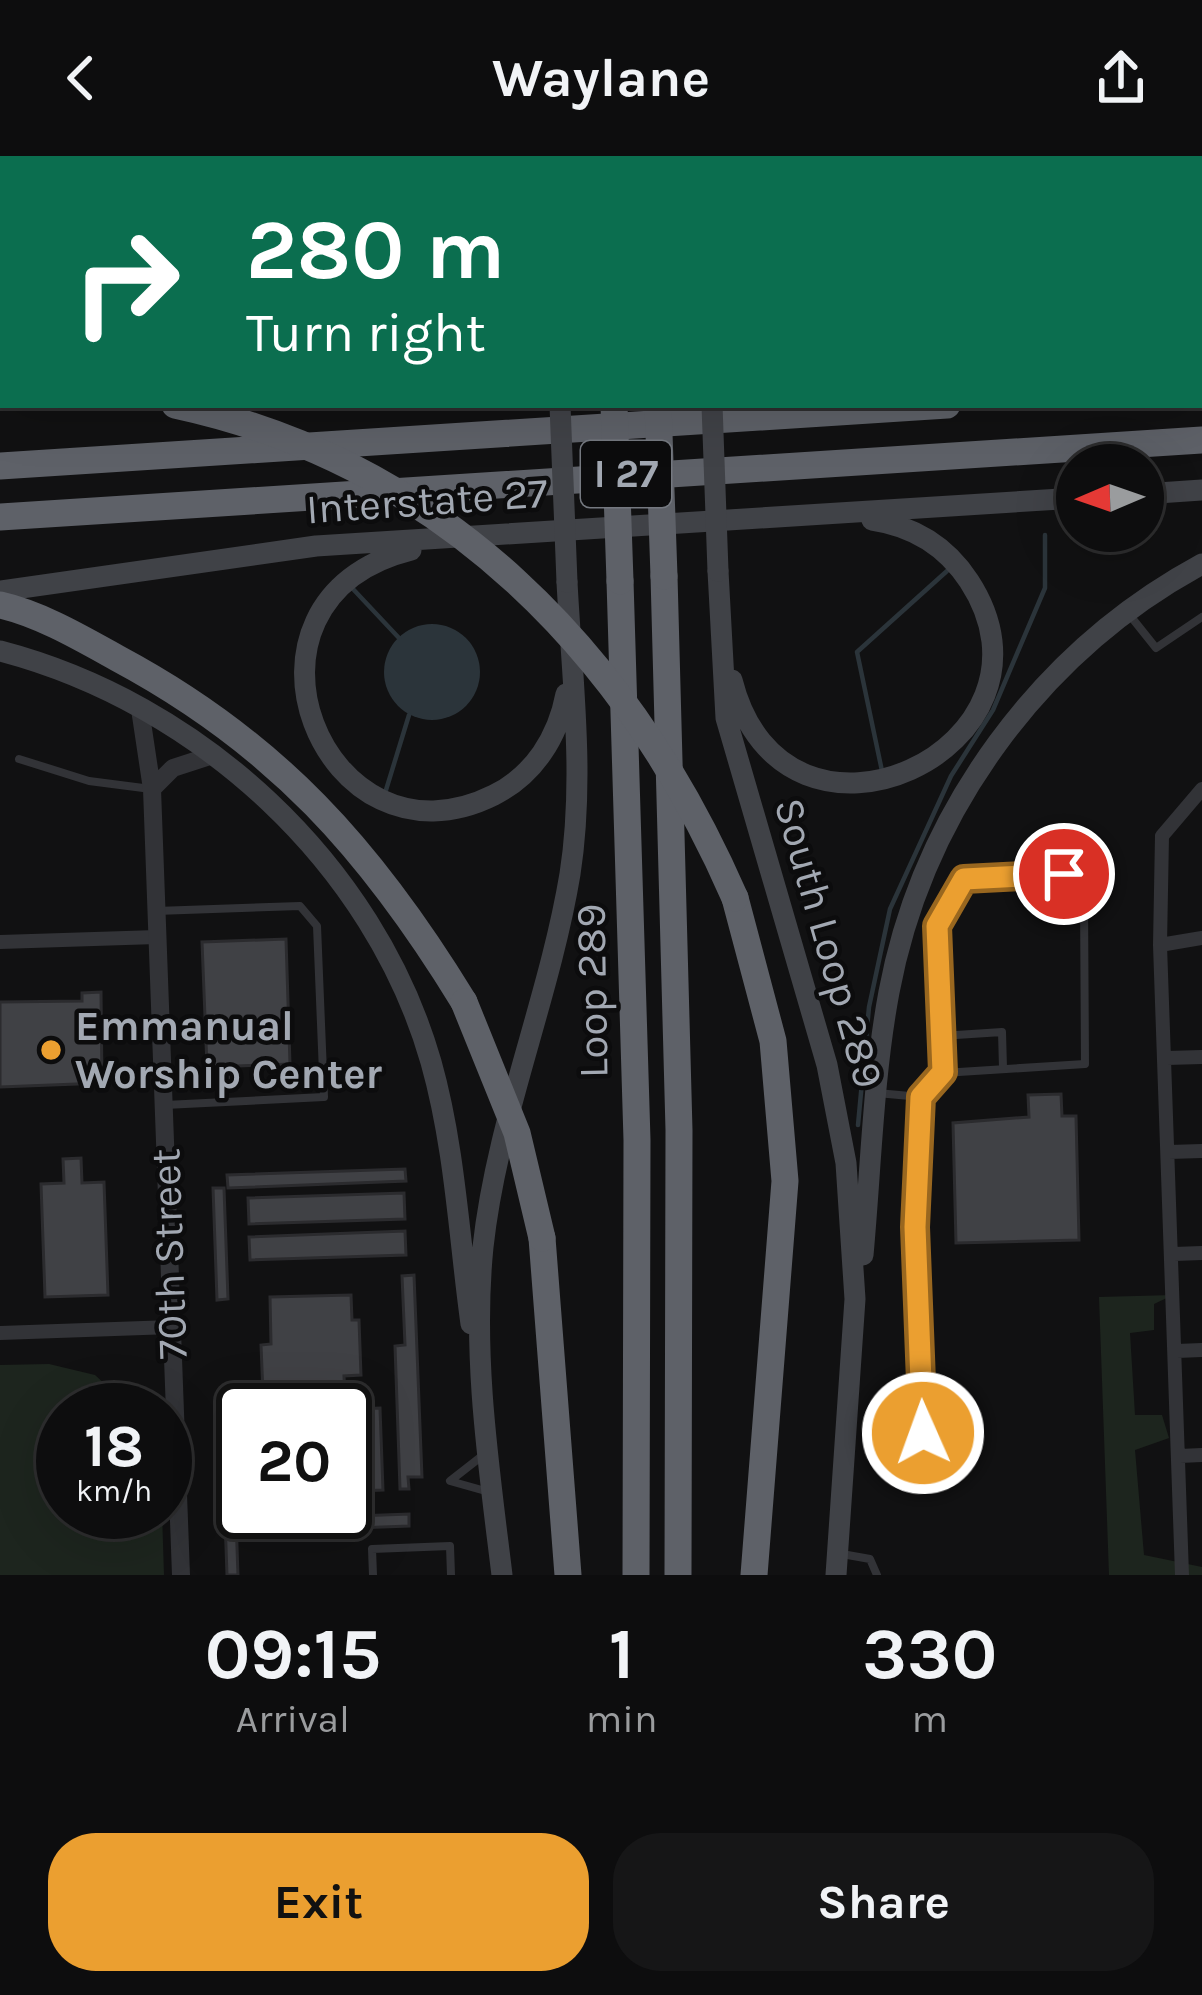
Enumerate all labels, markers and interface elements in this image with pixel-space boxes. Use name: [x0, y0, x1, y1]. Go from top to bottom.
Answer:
icon: back: [48, 45, 114, 111]
icon: share: [1088, 45, 1154, 111]
text: Waylane: [492, 46, 710, 110]
text: 280 m: [246, 201, 505, 299]
icon: right: [48, 204, 204, 360]
text: Turn right: [246, 301, 486, 365]
road number: I 27: [581, 441, 671, 507]
north arrow: [1056, 444, 1164, 552]
map controls: [1056, 444, 1164, 552]
street label: Interstate 27: [305, 468, 549, 534]
street label: South Loop 289: [764, 792, 894, 1094]
pin: [1013, 823, 1115, 925]
icon: arrive: [1031, 841, 1097, 907]
street label: Loop 289: [565, 903, 619, 1079]
place label: Emmanual Worship Center: [75, 1001, 383, 1099]
marker: Emmanual Worship Center: [38, 1037, 64, 1063]
street label: 70th Street: [140, 1148, 198, 1360]
position arrow: [860, 1370, 986, 1496]
speed limit sign: 20: [216, 1383, 372, 1539]
text: 18: [84, 1411, 144, 1481]
text: km/h: [76, 1473, 152, 1509]
text: 09:15: [205, 1612, 381, 1696]
text: 1: [609, 1612, 634, 1696]
text: 330: [862, 1612, 997, 1696]
text: Arrival: [236, 1696, 350, 1742]
text: min: [586, 1696, 657, 1742]
text: m: [911, 1696, 948, 1742]
button: Exit: [48, 1833, 589, 1971]
button: Share: [613, 1833, 1154, 1971]

